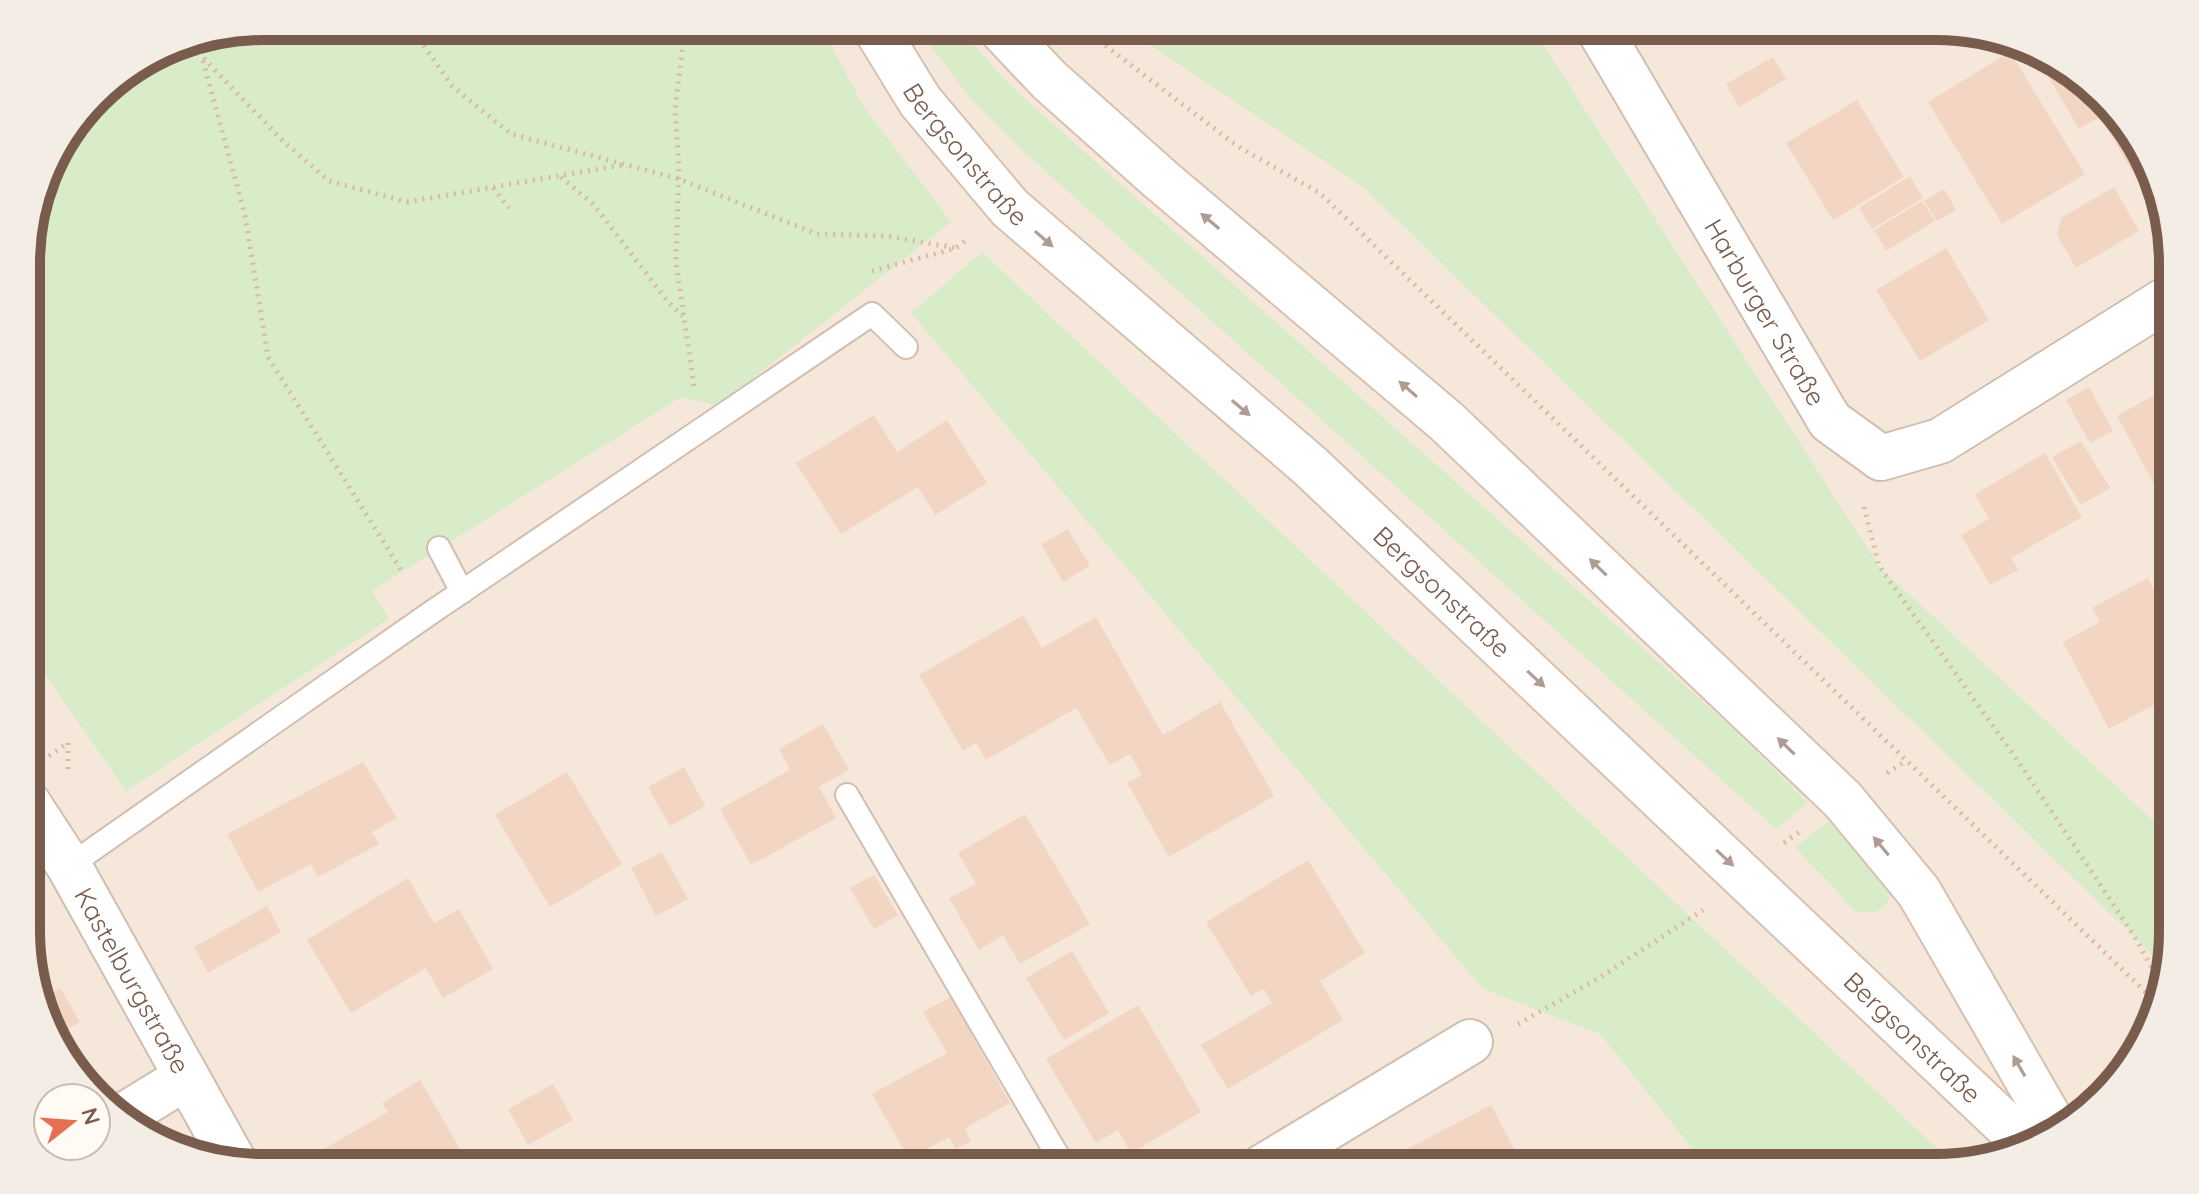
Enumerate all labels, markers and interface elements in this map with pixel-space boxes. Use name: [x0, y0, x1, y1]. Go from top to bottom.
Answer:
street label: Bergsonstraße: [896, 77, 1035, 233]
street label: Harburger Straße: [1698, 212, 1834, 411]
one-way arrow: [1200, 213, 1220, 230]
one-way arrow: [1035, 229, 1054, 247]
one-way arrow: [1399, 381, 1418, 399]
one-way arrow: [1231, 399, 1251, 416]
street label: Bergsonstraße: [1367, 519, 1518, 664]
one-way arrow: [1589, 558, 1608, 577]
one-way arrow: [1526, 670, 1545, 688]
one-way arrow: [1777, 738, 1796, 756]
one-way arrow: [1873, 836, 1890, 856]
one-way arrow: [1715, 848, 1734, 866]
street label: Kastelburgstraße: [68, 881, 198, 1079]
street label: Bergsonstraße: [1837, 964, 1989, 1110]
one-way arrow: [2012, 1055, 2026, 1077]
north arrow: [32, 1082, 112, 1162]
text: N: [75, 1104, 107, 1128]

